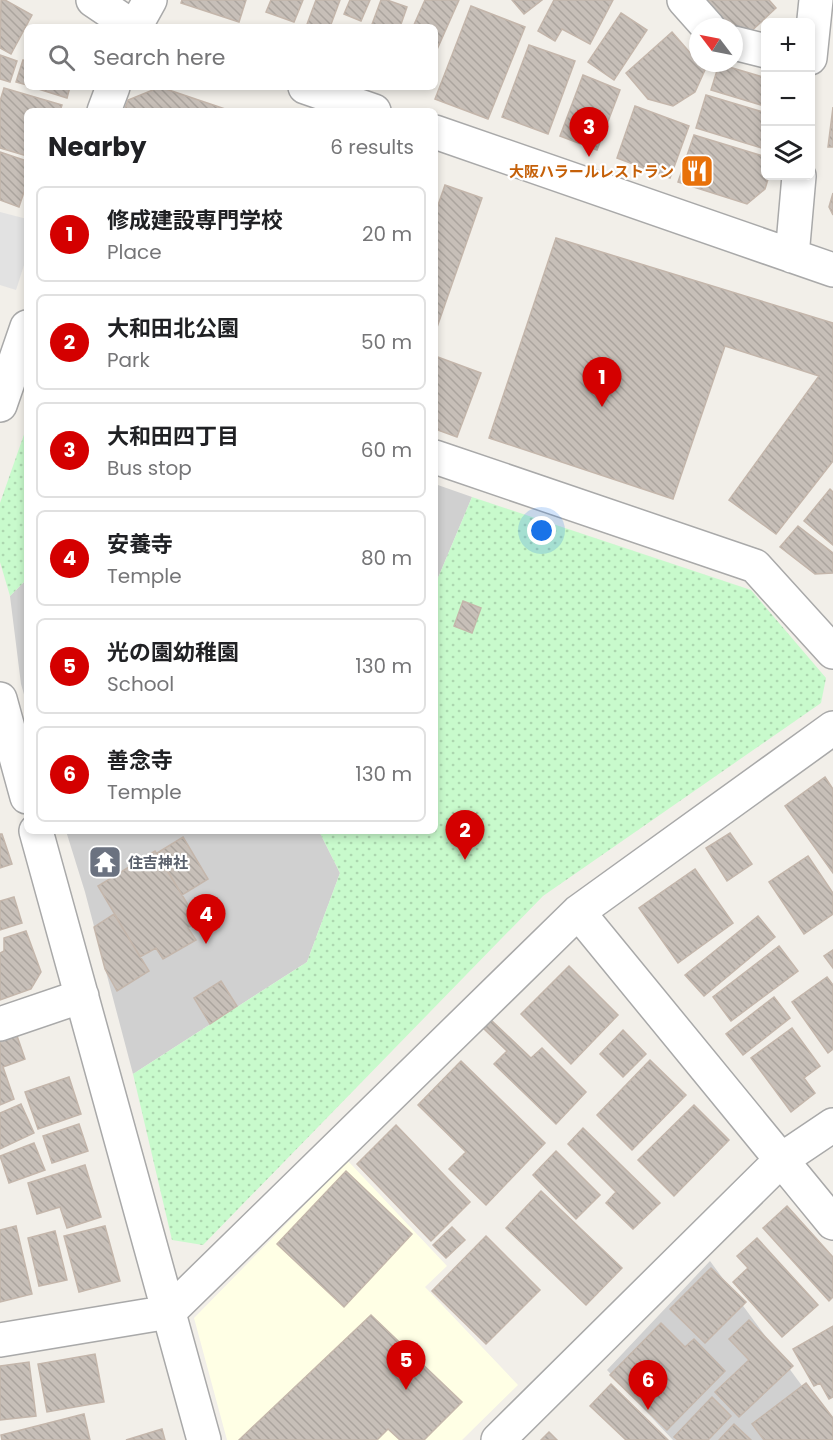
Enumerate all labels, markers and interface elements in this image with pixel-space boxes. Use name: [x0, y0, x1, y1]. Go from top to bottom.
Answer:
north arrow: [689, 18, 743, 72]
map controls: [761, 18, 815, 180]
button: +: [761, 18, 815, 72]
search box: [24, 24, 438, 90]
icon: search: [45, 41, 78, 74]
text: Search here: [93, 42, 226, 73]
button: −: [761, 72, 815, 126]
pin: 3: [570, 108, 608, 157]
button: layers: [761, 126, 815, 180]
text: Nearby: [48, 129, 146, 165]
text: 6 results: [330, 133, 414, 161]
restaurant icon: 大阪ハラールレストラン: [679, 153, 715, 189]
place label: 大阪ハラールレストラン: [509, 161, 674, 182]
text: 修成建設専門学校: [107, 205, 283, 236]
text: 1: [66, 220, 73, 248]
text: 20 m: [362, 220, 412, 248]
text: Place: [107, 238, 162, 266]
text: 大和田北公園: [107, 313, 239, 344]
text: 2: [64, 328, 75, 356]
text: 50 m: [361, 328, 412, 356]
text: Park: [107, 346, 150, 374]
pin: 1: [582, 358, 622, 407]
text: 大和田四丁目: [107, 421, 239, 452]
text: 3: [63, 436, 76, 464]
text: 60 m: [361, 436, 412, 464]
text: Bus stop: [107, 454, 192, 482]
your location: [527, 516, 556, 545]
text: 安養寺: [107, 529, 173, 560]
text: 4: [63, 544, 76, 572]
text: 80 m: [361, 544, 412, 572]
text: Temple: [107, 562, 182, 590]
text: 光の園幼稚園: [107, 637, 239, 668]
text: 5: [63, 652, 76, 680]
text: 130 m: [355, 652, 412, 680]
text: School: [107, 670, 174, 698]
text: 善念寺: [107, 745, 173, 776]
text: 6: [63, 760, 76, 788]
text: 130 m: [355, 760, 412, 788]
text: Temple: [107, 778, 182, 806]
pin: 2: [446, 810, 484, 860]
temple icon: 住吉神社: [87, 844, 123, 880]
place label: 住吉神社: [128, 852, 188, 873]
pin: 4: [186, 894, 226, 944]
pin: 5: [386, 1340, 426, 1390]
pin: 6: [628, 1360, 668, 1410]

